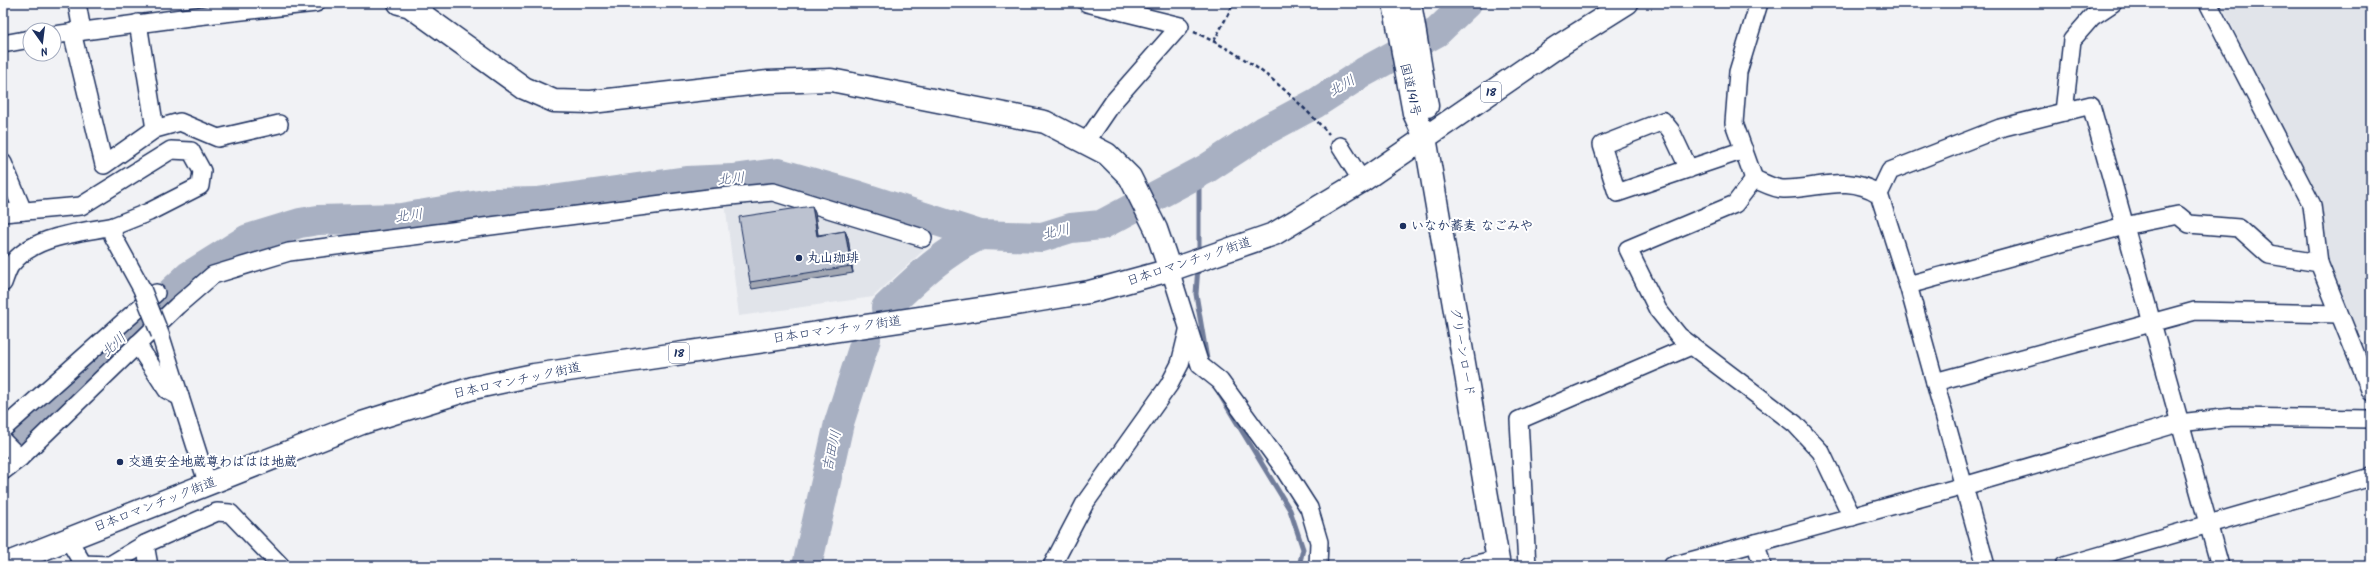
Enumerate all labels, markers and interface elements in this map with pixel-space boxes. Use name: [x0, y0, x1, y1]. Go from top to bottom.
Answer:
north arrow: [22, 22, 62, 62]
text: N: [39, 41, 50, 60]
street label: 国道141号: [1394, 61, 1426, 119]
water label: 北川: [1324, 69, 1360, 103]
road number: 18: [1481, 82, 1501, 102]
water label: 北川: [716, 167, 746, 191]
water label: 北川: [394, 203, 424, 229]
place label: いなか蕎麦 なごみや: [1411, 216, 1533, 237]
water label: 北川: [1040, 218, 1072, 246]
marker: いなか蕎麦 なごみや: [1398, 221, 1408, 231]
street label: 日本ロマンチック街道: [1124, 232, 1254, 292]
place label: 丸山珈琲: [807, 248, 859, 269]
marker: 丸山珈琲: [794, 253, 804, 263]
street label: グリーンロード: [1444, 306, 1480, 398]
street label: 日本ロマンチック街道: [771, 311, 903, 349]
water label: 北川: [96, 327, 132, 363]
road number: 18: [669, 343, 689, 363]
street label: 日本ロマンチック街道: [451, 357, 583, 405]
water label: 吉田川: [817, 428, 847, 474]
place label: 交通安全地蔵尊わははは地蔵: [128, 452, 297, 473]
marker: 交通安全地蔵尊わははは地蔵: [115, 457, 125, 467]
street label: 日本ロマンチック街道: [90, 472, 220, 538]

